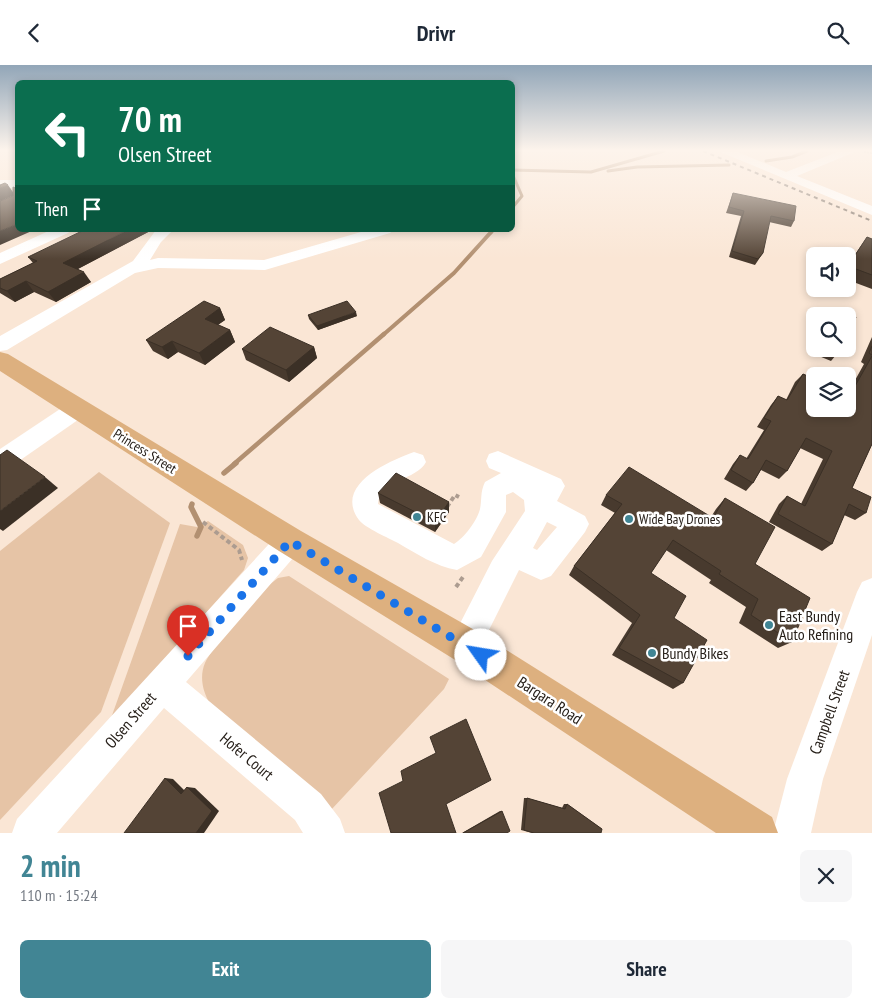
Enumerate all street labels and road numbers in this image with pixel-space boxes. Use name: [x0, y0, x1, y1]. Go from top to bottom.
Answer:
street label: Princess Street: [110, 425, 180, 477]
street label: Campbell Street: [804, 666, 854, 757]
street label: Bargara Road: [514, 672, 586, 728]
street label: Olsen Street: [100, 687, 160, 752]
street label: Hofer Court: [216, 728, 278, 784]

